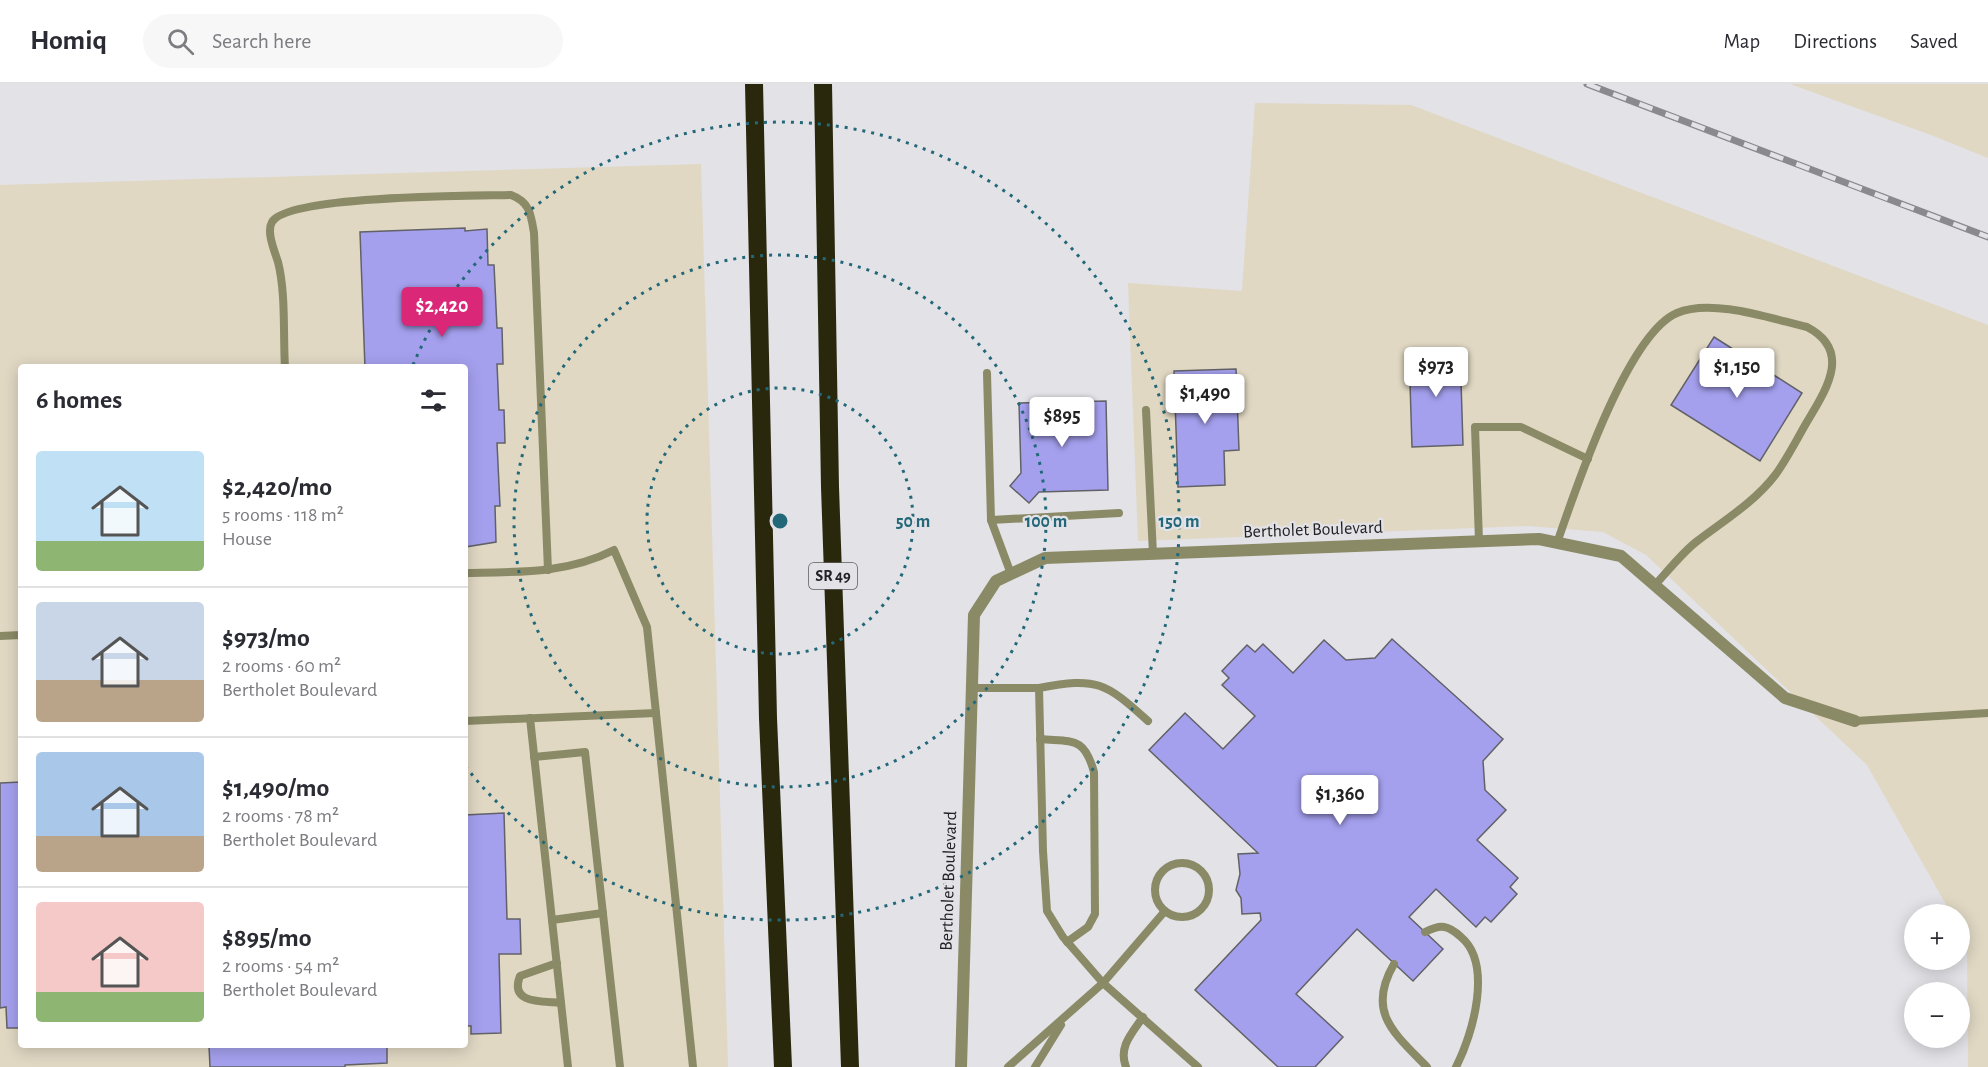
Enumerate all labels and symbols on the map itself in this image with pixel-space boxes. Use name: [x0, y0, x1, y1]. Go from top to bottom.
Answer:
pin: $2,420: [393, 287, 491, 338]
pin: $973: [1400, 347, 1472, 398]
pin: $1,150: [1688, 348, 1786, 399]
pin: $1,490: [1156, 374, 1254, 425]
pin: $895: [1026, 397, 1098, 448]
centre of rings: [770, 511, 790, 531]
text: 50 m: [896, 513, 930, 531]
text: 100 m: [1025, 513, 1067, 531]
text: 150 m: [1159, 513, 1199, 531]
street label: Bertholet Boulevard: [1243, 519, 1383, 541]
road number: SR 49: [809, 563, 857, 589]
pin: $1,360: [1291, 775, 1389, 826]
street label: Bertholet Boulevard: [938, 811, 960, 951]

